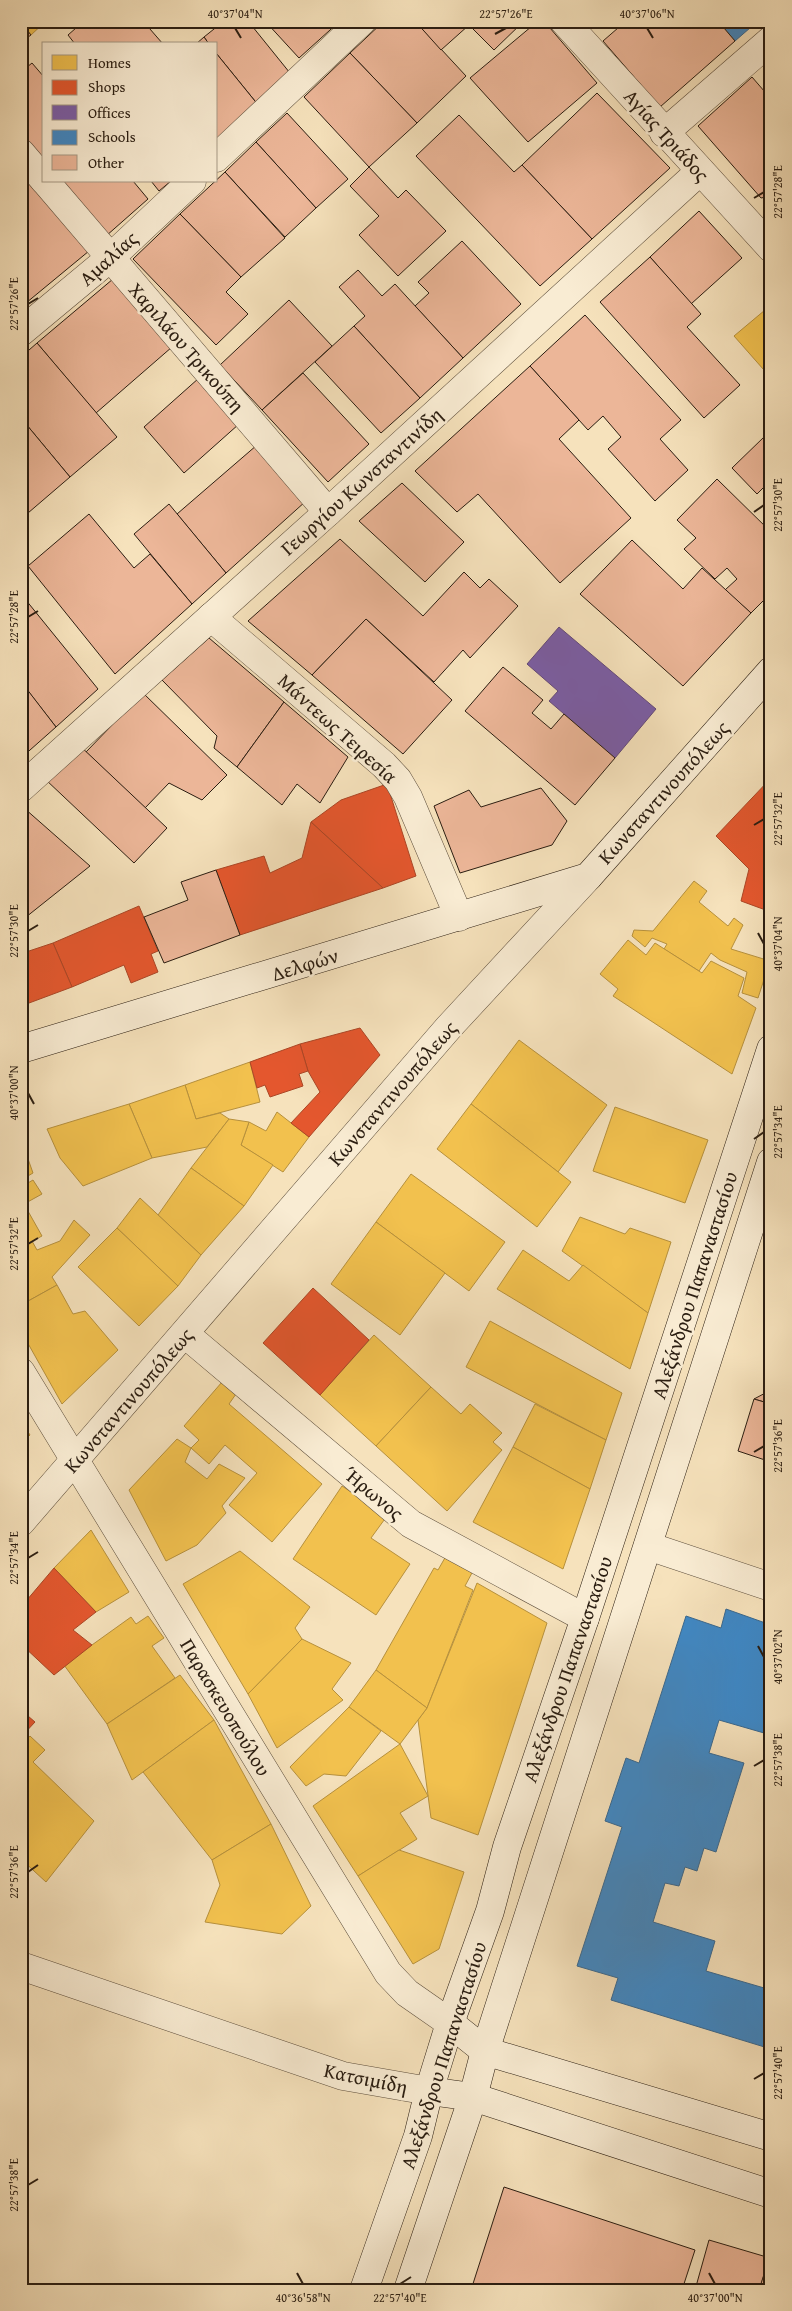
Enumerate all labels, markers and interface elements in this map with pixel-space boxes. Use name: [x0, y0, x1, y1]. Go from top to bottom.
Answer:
text: 40°37'04"N: [207, 5, 263, 22]
text: 22°57'26"E: [479, 5, 533, 22]
text: 40°37'06"N: [619, 5, 675, 22]
legend: [42, 42, 218, 182]
text: Homes: [88, 52, 131, 73]
text: Shops: [88, 76, 125, 97]
street label: Αγίας Τριάδος: [618, 82, 717, 188]
text: Offices: [88, 102, 131, 123]
text: Schools: [88, 126, 136, 147]
text: Other: [88, 152, 124, 173]
text: 22°57'28"E: [769, 165, 786, 219]
street label: Αμαλίας: [72, 224, 144, 292]
street label: Χαριλάου Τρικούπη: [122, 276, 252, 418]
text: 22°57'26"E: [5, 277, 22, 331]
street label: Γεωργίου Κωνσταντινίδη: [273, 400, 449, 562]
text: 22°57'30"E: [769, 478, 786, 532]
text: 22°57'28"E: [5, 590, 22, 644]
street label: Μάντεως Τειρεσία: [272, 666, 404, 790]
street label: Κωνσταντινουπόλεως: [591, 714, 736, 870]
text: 22°57'32"E: [769, 792, 786, 846]
text: 22°57'30"E: [5, 904, 22, 958]
text: 40°37'04"N: [769, 916, 786, 972]
street label: Δελφών: [268, 940, 342, 988]
street label: Κωνσταντινουπόλεως: [321, 1014, 464, 1172]
text: 40°37'00"N: [5, 1065, 22, 1121]
text: 22°57'34"E: [769, 1105, 786, 1159]
street label: Αλεξάνδρου Παπαναστασίου: [644, 1168, 744, 1402]
text: 22°57'32"E: [5, 1217, 22, 1271]
street label: Κωνσταντινουπόλεως: [57, 1321, 200, 1479]
text: 22°57'36"E: [769, 1419, 786, 1473]
street label: Ήρωνος: [338, 1459, 411, 1527]
text: 22°57'34"E: [5, 1531, 22, 1585]
street label: Αλεξάνδρου Παπαναστασίου: [515, 1552, 619, 1786]
text: 40°37'02"N: [769, 1629, 786, 1685]
street label: Παρασκευοπούλου: [173, 1633, 279, 1781]
text: 22°57'38"E: [769, 1733, 786, 1787]
text: 22°57'36"E: [5, 1845, 22, 1899]
street label: Αλεξάνδρου Παπαναστασίου: [393, 1938, 493, 2172]
text: 22°57'40"E: [769, 2046, 786, 2100]
street label: Κατσιμίδη: [321, 2055, 411, 2101]
text: 22°57'38"E: [5, 2158, 22, 2212]
text: 40°36'58"N: [275, 2289, 331, 2306]
text: 22°57'40"E: [373, 2289, 427, 2306]
text: 40°37'00"N: [687, 2289, 743, 2306]

